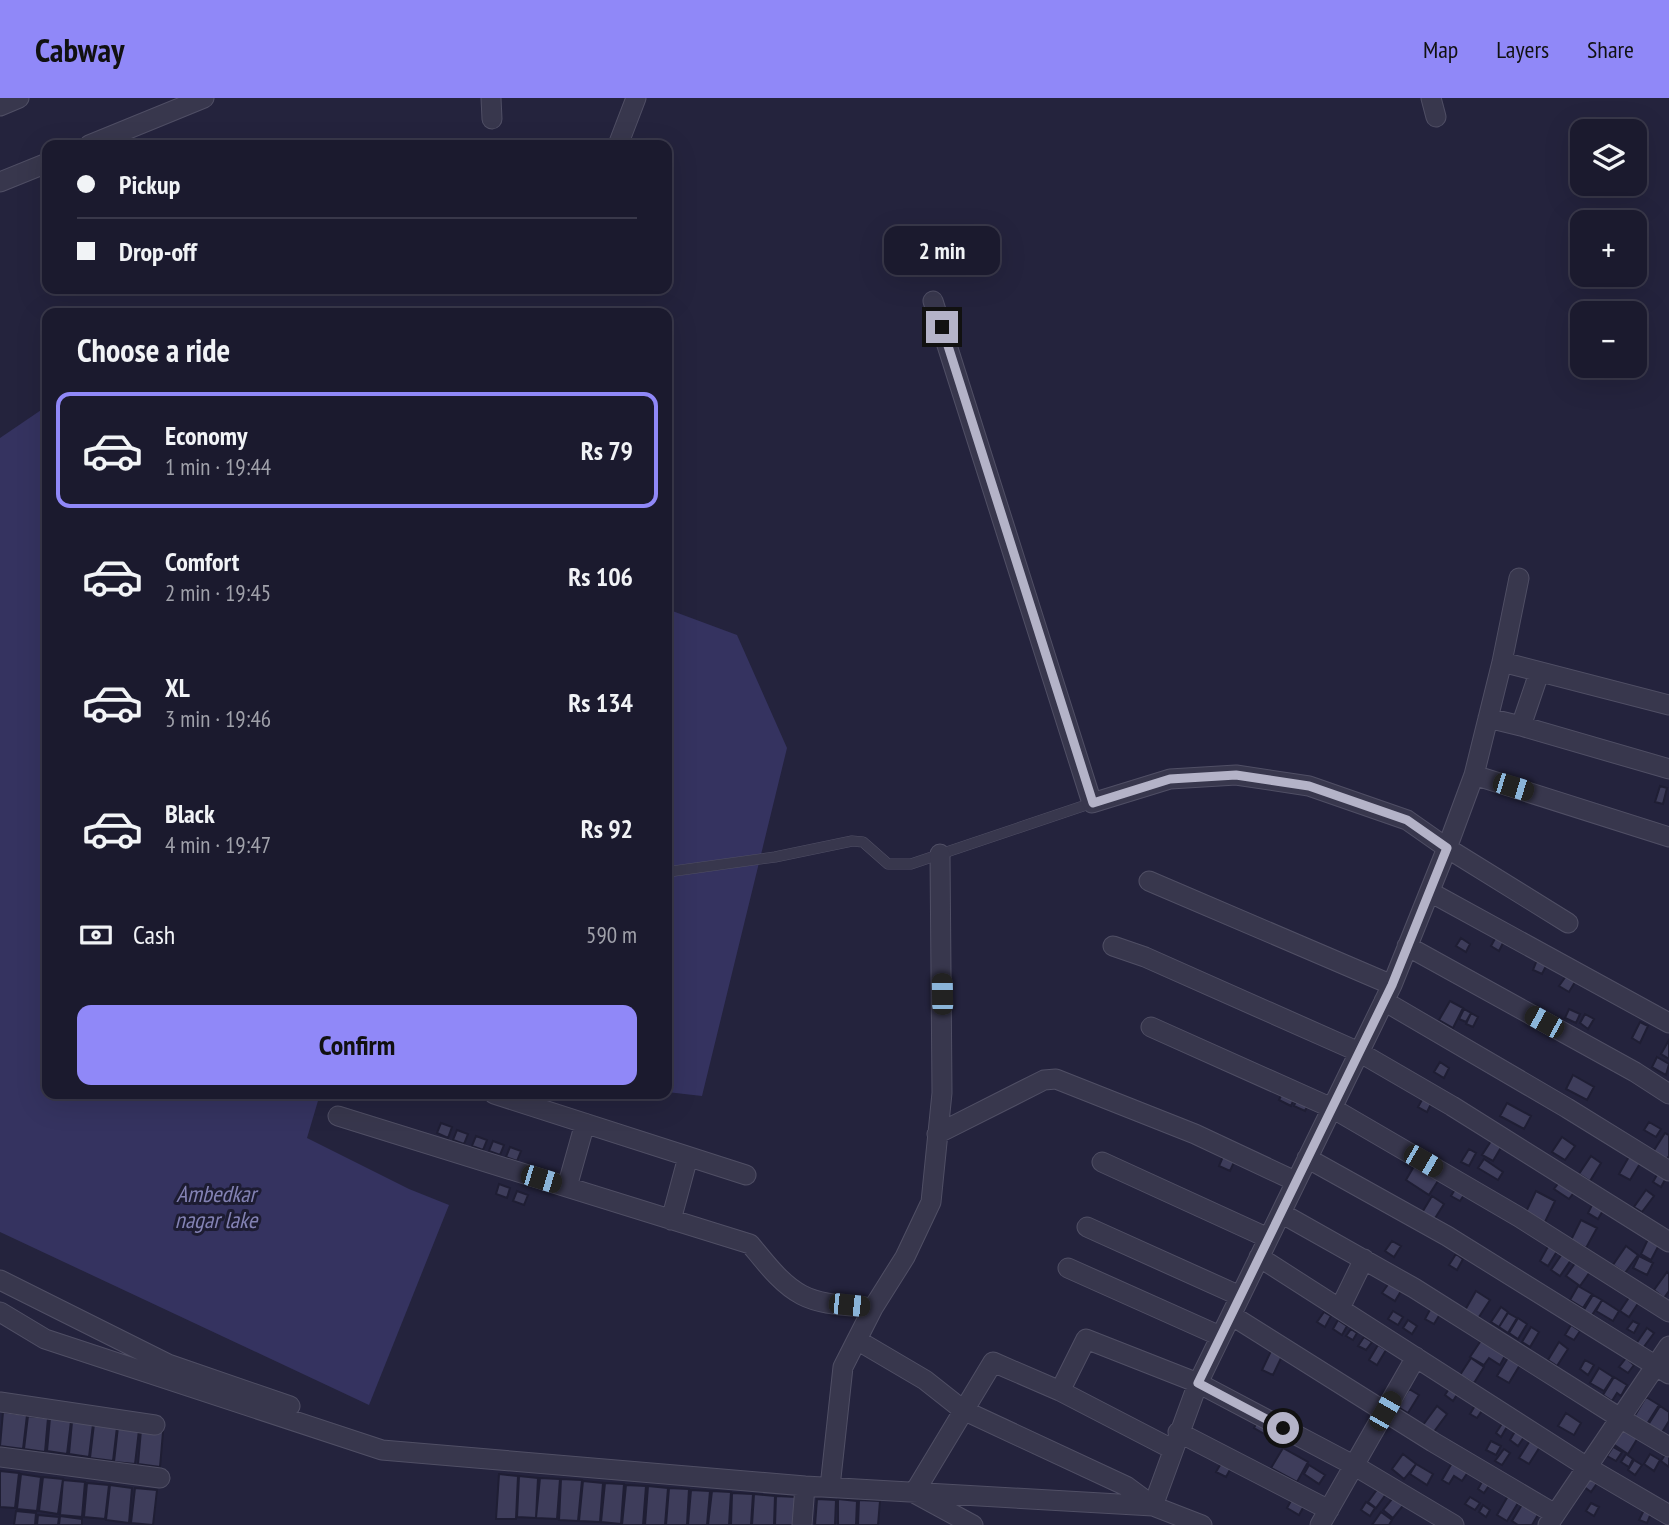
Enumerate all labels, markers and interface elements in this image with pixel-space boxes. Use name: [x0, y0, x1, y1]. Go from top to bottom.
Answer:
text: Cabway: [35, 28, 124, 71]
text: Map: [1423, 34, 1458, 65]
text: Layers: [1496, 34, 1549, 65]
text: Share: [1587, 34, 1634, 65]
map controls: [1570, 119, 1647, 378]
button: layers: [1570, 119, 1647, 196]
text: Pickup: [119, 168, 180, 201]
button: +: [1570, 210, 1647, 287]
callout: 2 min: [884, 226, 1000, 274]
text: Drop-off: [119, 235, 197, 268]
text: 2 min: [919, 236, 965, 265]
button: −: [1570, 301, 1647, 378]
route end: [926, 311, 958, 343]
text: Choose a ride: [77, 329, 230, 371]
icon: car: [81, 419, 144, 482]
text: Economy: [165, 419, 247, 452]
text: Rs 79: [581, 434, 633, 467]
text: 1 min · 19:44: [165, 452, 271, 481]
icon: car: [81, 545, 144, 608]
text: Comfort: [165, 545, 239, 578]
text: Rs 106: [568, 560, 633, 593]
text: 2 min · 19:45: [165, 578, 271, 607]
icon: car: [81, 671, 144, 734]
text: XL: [165, 671, 190, 704]
text: Rs 134: [568, 686, 633, 719]
text: 3 min · 19:46: [165, 704, 271, 733]
car: [1490, 771, 1537, 803]
icon: car: [81, 797, 144, 860]
text: Black: [165, 797, 215, 830]
text: Rs 92: [581, 812, 633, 845]
text: 4 min · 19:47: [165, 830, 271, 859]
icon: cash: [77, 916, 115, 954]
text: Cash: [133, 918, 175, 951]
text: 590 m: [586, 920, 637, 949]
car: [932, 973, 953, 1015]
car: [1521, 1003, 1568, 1041]
button: Confirm: [77, 1005, 637, 1085]
car: [1400, 1141, 1447, 1181]
car: [518, 1163, 565, 1195]
water label: Ambedkar nagar lake: [175, 1179, 260, 1234]
car: [828, 1292, 871, 1318]
car: [1366, 1388, 1405, 1434]
route start: [1267, 1412, 1299, 1444]

